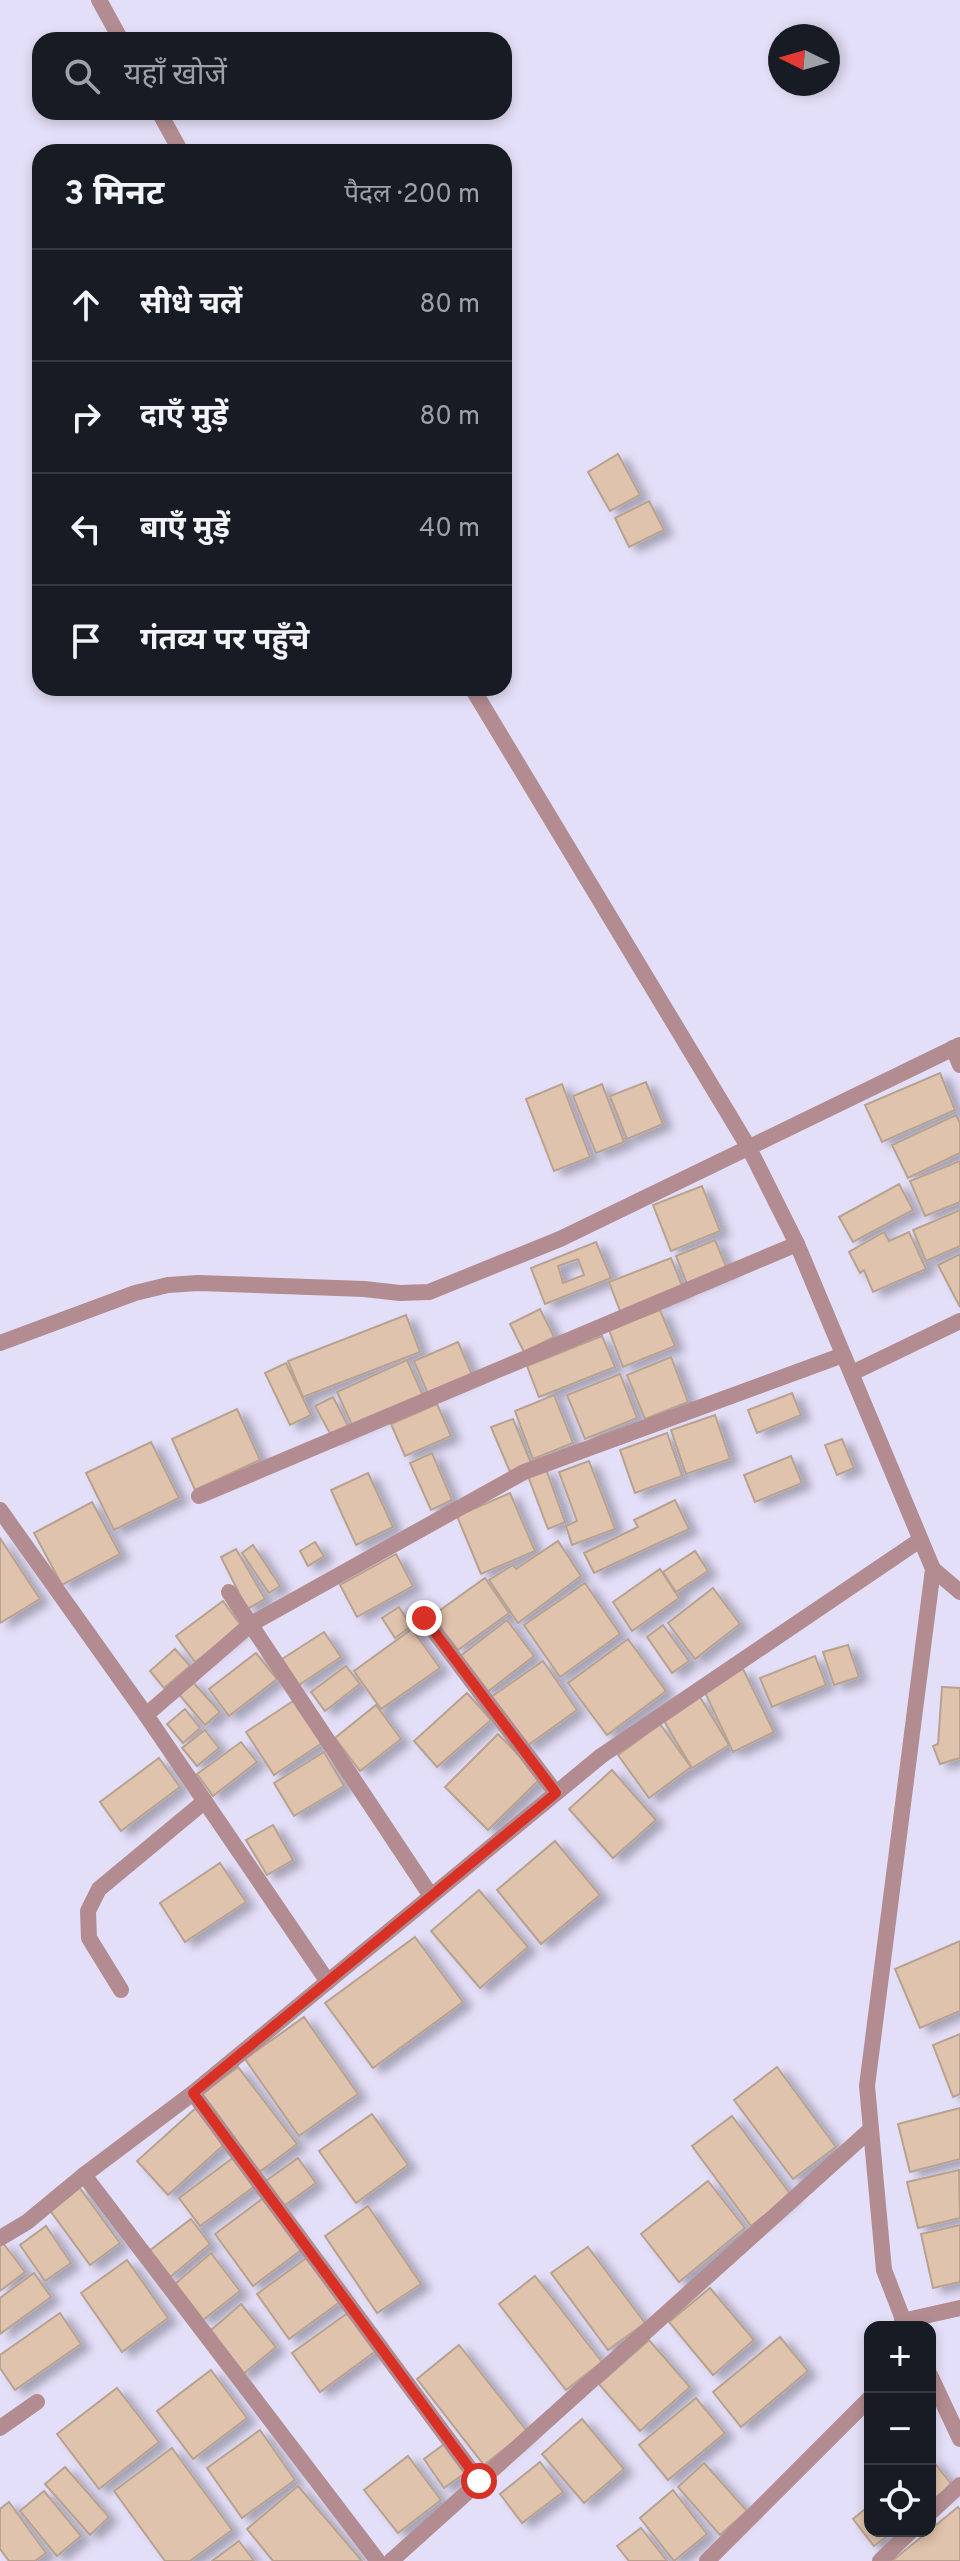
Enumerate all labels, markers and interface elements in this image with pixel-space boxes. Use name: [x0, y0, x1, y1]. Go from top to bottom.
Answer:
north arrow: [768, 24, 840, 96]
search box: [32, 32, 512, 120]
icon: search: [60, 54, 104, 98]
text: यहाँ खोजें: [124, 58, 227, 95]
text: 3 मिनट: [64, 174, 164, 217]
text: पैदल · 200 m: [344, 179, 480, 212]
icon: ahead: [64, 283, 108, 327]
text: सीधे चलें: [140, 287, 242, 324]
text: 80 m: [420, 289, 480, 322]
icon: right: [64, 395, 108, 439]
text: दाएँ मुड़ें: [140, 399, 228, 436]
text: 80 m: [420, 401, 480, 434]
icon: left: [64, 507, 108, 551]
text: बाएँ मुड़ें: [140, 511, 230, 548]
text: 40 m: [419, 513, 480, 546]
icon: arrive: [64, 619, 108, 663]
text: गंतव्य पर पहुँचे: [140, 623, 309, 660]
route end: [406, 1600, 442, 1636]
map controls: [864, 2321, 936, 2537]
button: +: [864, 2321, 936, 2393]
button: −: [864, 2393, 936, 2465]
route start: [461, 2463, 497, 2499]
button: locate: [864, 2465, 936, 2537]

